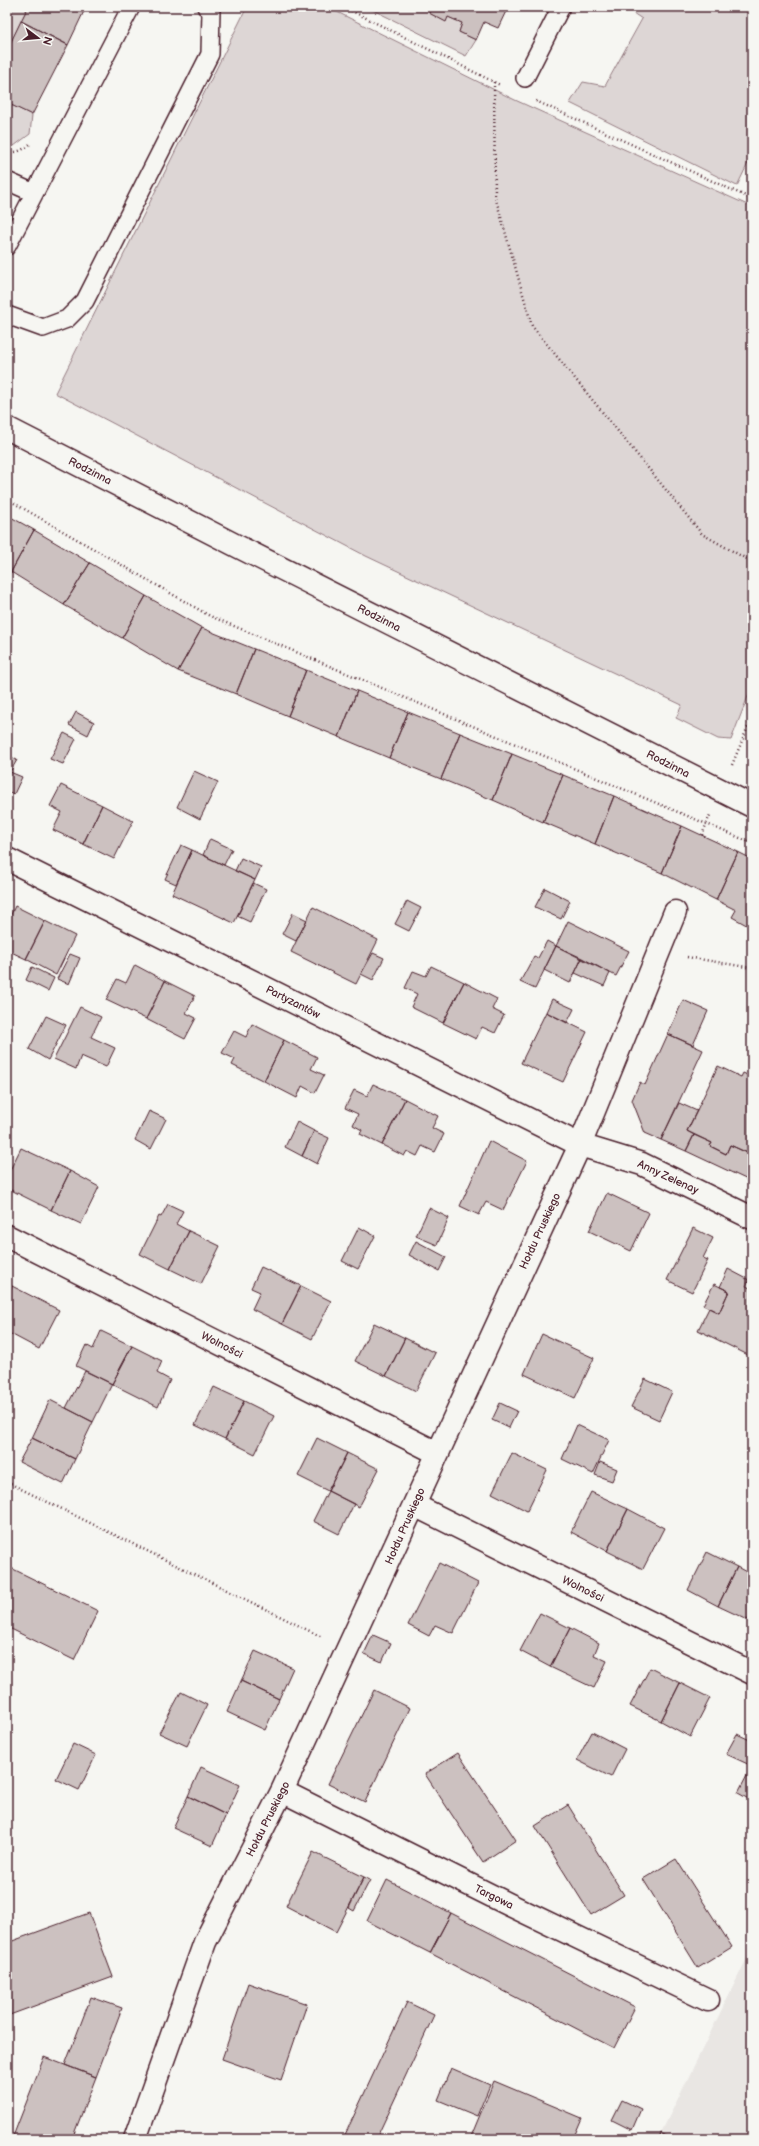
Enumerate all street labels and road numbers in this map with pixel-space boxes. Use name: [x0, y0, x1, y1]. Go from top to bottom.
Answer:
street label: Rodzinna: [66, 455, 114, 487]
street label: Rodzinna: [355, 602, 403, 634]
street label: Rodzinna: [644, 748, 692, 780]
street label: Partyzantów: [264, 983, 323, 1022]
street label: Anny Zelenay: [635, 1157, 701, 1197]
street label: Hołdu Pruskiego: [517, 1191, 563, 1271]
street label: Wolności: [199, 1329, 245, 1361]
street label: Hołdu Pruskiego: [382, 1486, 428, 1566]
street label: Wolności: [560, 1573, 606, 1605]
street label: Hołdu Pruskiego: [243, 1779, 293, 1859]
street label: Targowa: [472, 1882, 516, 1912]

